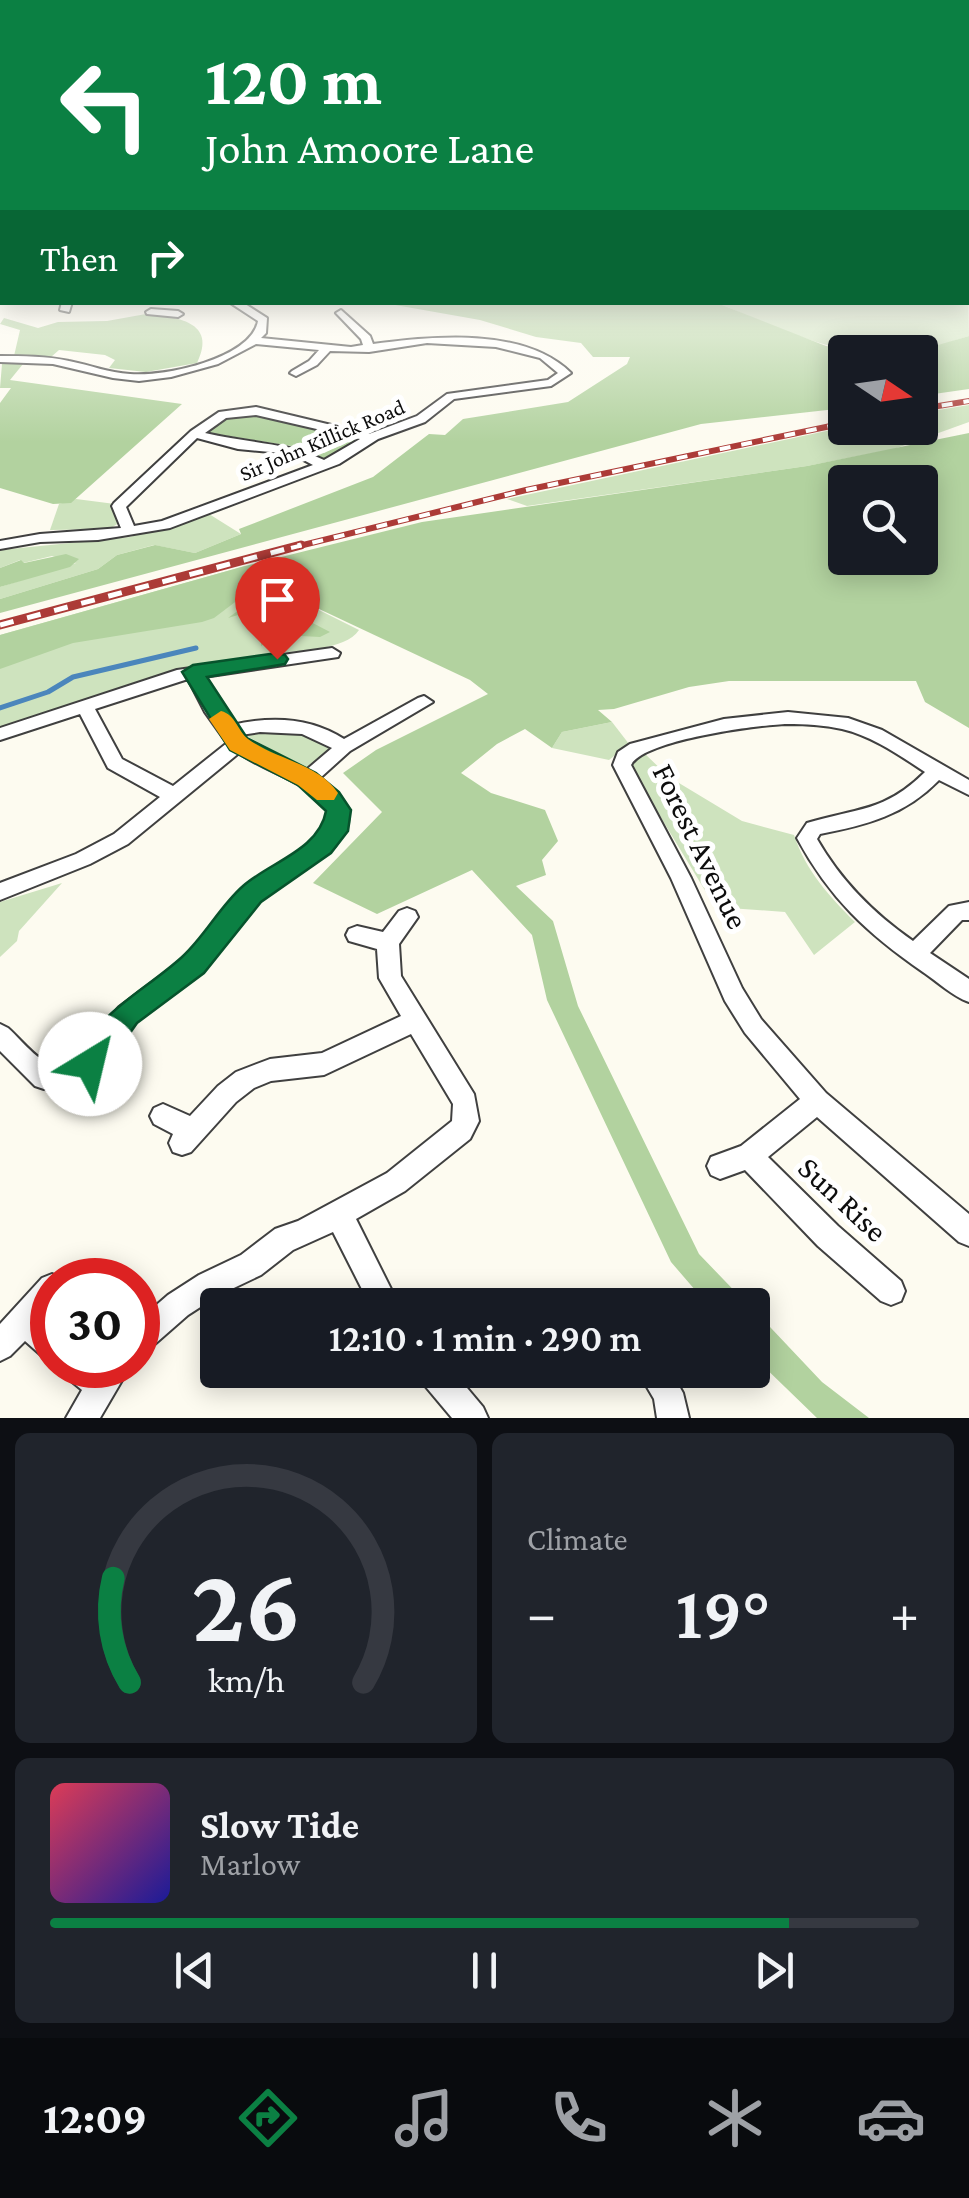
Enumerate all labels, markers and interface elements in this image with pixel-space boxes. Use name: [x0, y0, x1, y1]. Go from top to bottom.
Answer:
icon: left: [40, 40, 170, 170]
text: 120 m: [205, 41, 382, 119]
text: John Amoore Lane: [205, 123, 534, 173]
icon: right: [138, 230, 193, 285]
text: Then: [40, 237, 118, 279]
north arrow: [828, 335, 938, 445]
map controls: [828, 335, 938, 575]
street label: Sir John Killick Road: [236, 394, 409, 486]
button: search: [828, 465, 938, 575]
pin: [235, 557, 320, 660]
icon: arrive: [250, 572, 305, 627]
street label: Forest Avenue: [646, 758, 756, 934]
position arrow: [38, 1012, 142, 1116]
street label: Sun Rise: [791, 1149, 895, 1249]
speed limit sign: 30: [30, 1258, 160, 1388]
text: 12:10 · 1 min · 290 m: [329, 1317, 641, 1359]
text: Climate: [527, 1521, 628, 1557]
text: 26: [191, 1547, 301, 1662]
text: 19°: [676, 1571, 770, 1654]
text: −: [527, 1583, 556, 1644]
text: +: [890, 1583, 919, 1644]
text: km/h: [207, 1660, 285, 1700]
text: Slow Tide: [200, 1804, 359, 1846]
text: Marlow: [200, 1846, 300, 1882]
icon: previous: [167, 1943, 222, 1998]
icon: pause: [457, 1943, 512, 1998]
icon: next: [747, 1943, 802, 1998]
icon: directions: [233, 2083, 303, 2153]
icon: music: [389, 2083, 459, 2153]
icon: phone: [544, 2083, 614, 2153]
icon: climate: [700, 2083, 770, 2153]
icon: car: [856, 2083, 926, 2153]
text: 12:09: [43, 2093, 147, 2143]

